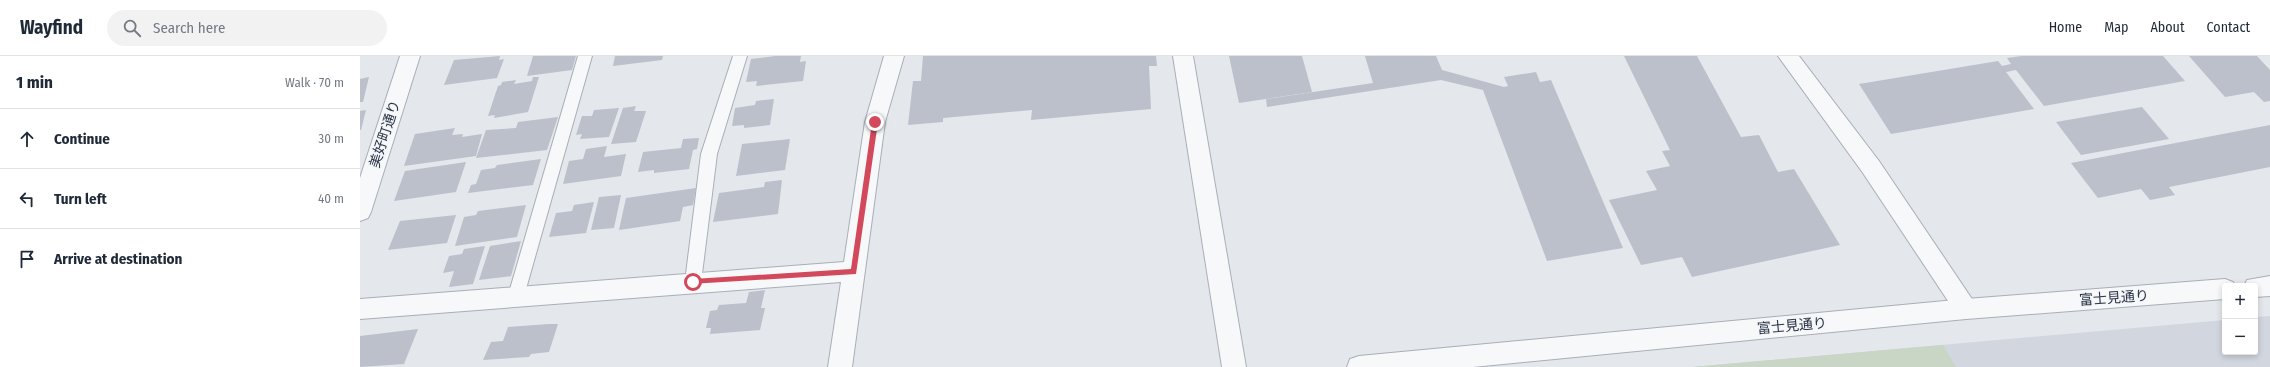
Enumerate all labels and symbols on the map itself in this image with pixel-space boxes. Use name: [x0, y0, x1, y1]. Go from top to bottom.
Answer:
street label: 美好町通り: [366, 98, 404, 170]
route end: [866, 113, 884, 131]
route start: [684, 273, 702, 291]
street label: 富士見通り: [2078, 287, 2150, 309]
street label: 富士見通り: [1756, 314, 1828, 338]

